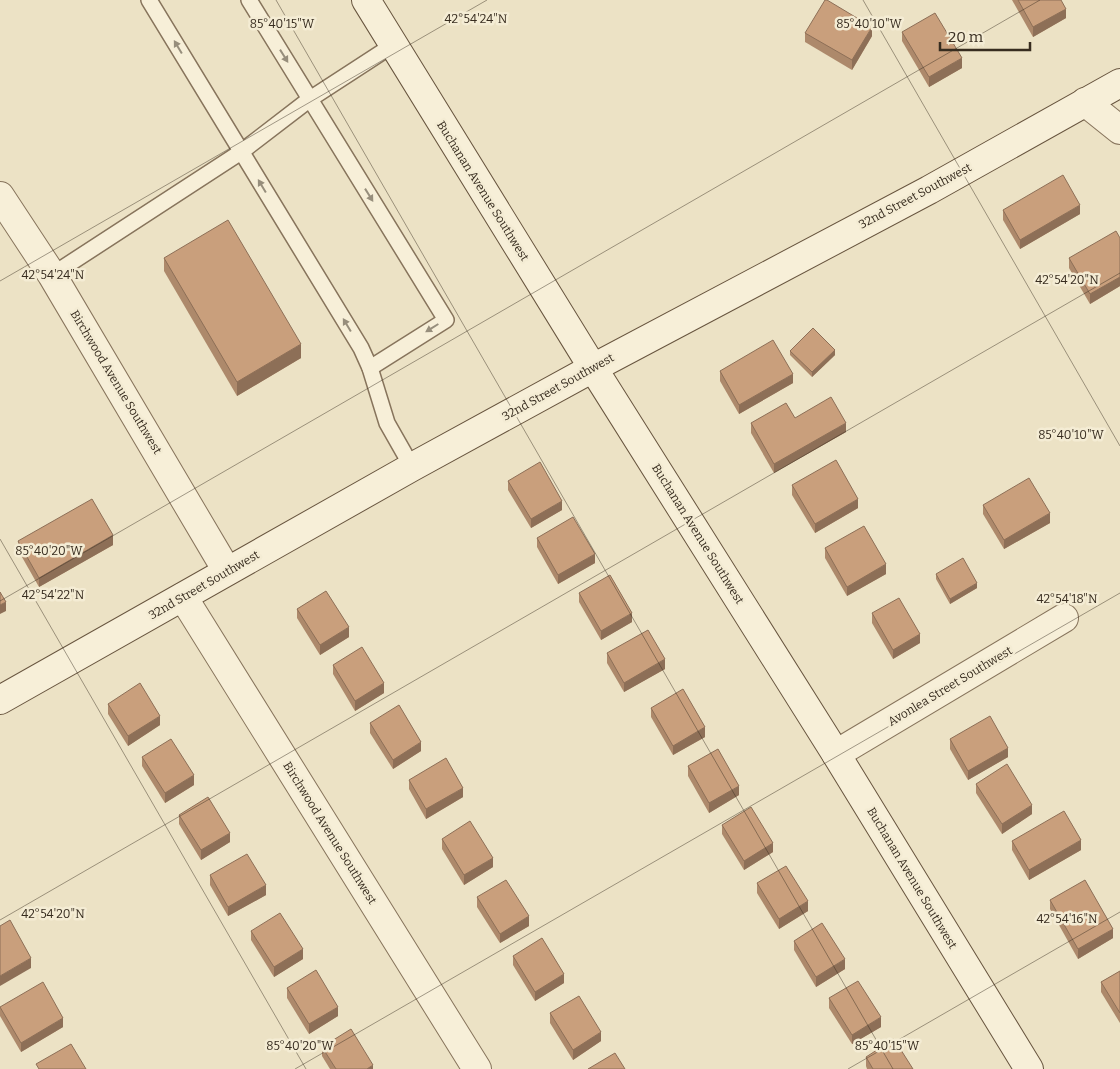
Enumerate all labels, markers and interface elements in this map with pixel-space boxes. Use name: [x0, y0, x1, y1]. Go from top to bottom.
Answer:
text: 42°54'24"N: [445, 12, 508, 26]
text: 85°40'15"W: [250, 17, 315, 31]
text: 85°40'10"W: [836, 17, 903, 31]
scale bar: [940, 20, 1030, 52]
text: 20 m: [948, 28, 984, 46]
one-way arrow: [173, 41, 182, 54]
one-way arrow: [279, 50, 288, 63]
street label: Buchanan Avenue Southwest: [434, 118, 532, 264]
street label: 32nd Street Southwest: [856, 160, 974, 232]
one-way arrow: [258, 180, 267, 193]
one-way arrow: [364, 188, 373, 201]
text: 42°54'24"N: [22, 268, 85, 282]
text: 42°54'20"N: [1035, 273, 1099, 287]
street label: Birchwood Avenue Southwest: [67, 308, 165, 457]
one-way arrow: [342, 318, 351, 331]
one-way arrow: [426, 324, 439, 333]
street label: 32nd Street Southwest: [500, 350, 617, 424]
text: 85°40'10"W: [1038, 428, 1105, 442]
street label: Buchanan Avenue Southwest: [649, 461, 747, 607]
text: 85°40'20"W: [15, 544, 83, 558]
street label: 32nd Street Southwest: [146, 547, 262, 622]
text: 42°54'22"N: [22, 588, 85, 602]
text: 42°54'18"N: [1036, 592, 1098, 606]
street label: Avonlea Street Southwest: [885, 643, 1015, 729]
street label: Birchwood Avenue Southwest: [280, 759, 380, 907]
street label: Buchanan Avenue Southwest: [864, 805, 960, 952]
text: 42°54'20"N: [21, 907, 85, 921]
text: 42°54'16"N: [1036, 912, 1098, 926]
text: 85°40'20"W: [266, 1039, 334, 1053]
text: 85°40'15"W: [855, 1039, 920, 1053]

